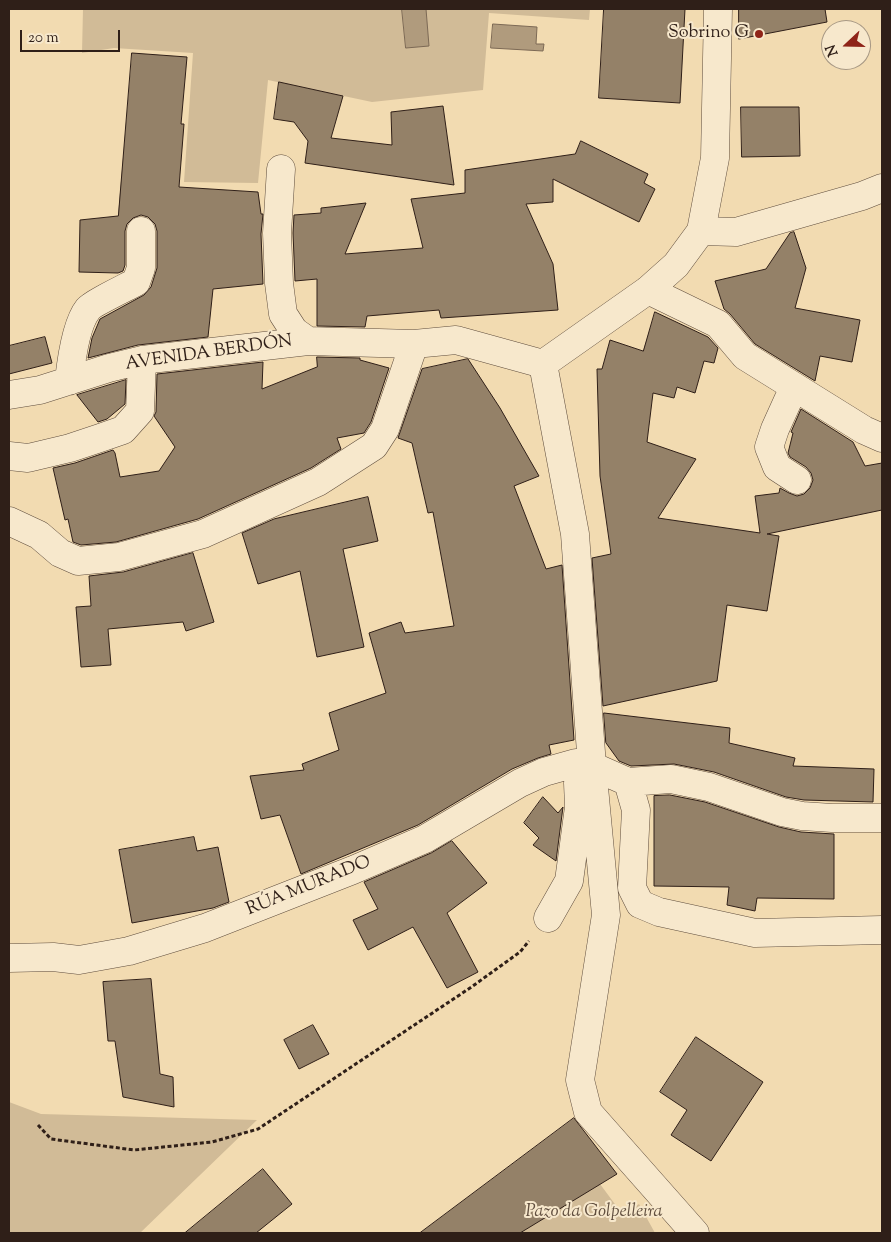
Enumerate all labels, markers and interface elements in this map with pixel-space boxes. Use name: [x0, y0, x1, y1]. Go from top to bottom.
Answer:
scale bar: [22, 20, 122, 52]
north arrow: [821, 20, 871, 70]
place label: Sobrino G: [668, 23, 749, 45]
text: 20 m: [28, 28, 59, 49]
marker: Sobrino G: [753, 28, 765, 40]
text: N: [822, 41, 844, 59]
street label: AVENIDA BERDÓN: [124, 332, 294, 376]
street label: RÚA MURADO: [244, 852, 374, 922]
park label: Pazo da Golpelleira: [525, 1202, 663, 1224]

